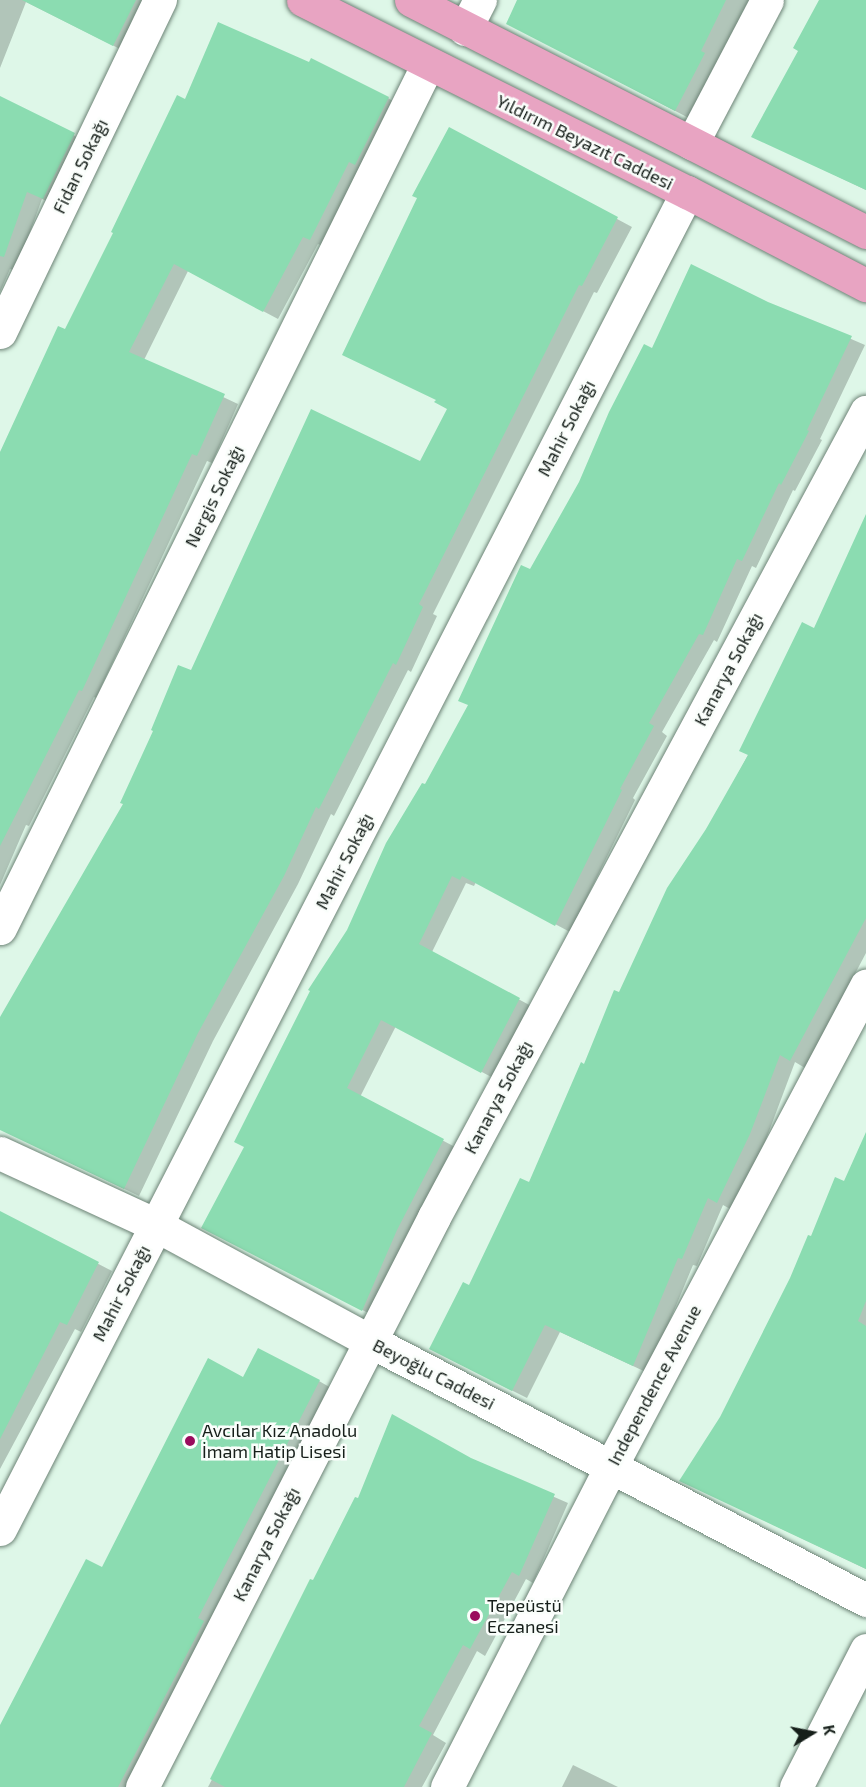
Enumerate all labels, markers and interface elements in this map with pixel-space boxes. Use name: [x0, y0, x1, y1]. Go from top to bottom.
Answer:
street label: Yıldırım Beyazıt Caddesi: [493, 90, 677, 194]
street label: Fidan Sokağı: [48, 115, 112, 217]
street label: Mahir Sokağı: [532, 376, 600, 480]
street label: Nergis Sokağı: [180, 441, 248, 551]
street label: Kanarya Sokağı: [689, 609, 767, 729]
street label: Mahir Sokağı: [310, 809, 378, 913]
street label: Kanarya Sokağı: [459, 1037, 537, 1157]
street label: Mahir Sokağı: [87, 1241, 155, 1345]
street label: Independence Avenue: [602, 1301, 706, 1469]
street label: Beyoğlu Caddesi: [369, 1334, 499, 1414]
place label: Avcılar Kız Anadolu İmam Hatip Lisesi: [202, 1420, 358, 1462]
marker: Avcılar Kız Anadolu İmam Hatip Lisesi: [183, 1434, 197, 1448]
street label: Kanarya Sokağı: [228, 1483, 304, 1605]
place label: Tepeüstü Eczanesi: [487, 1595, 562, 1638]
marker: Tepeüstü Eczanesi: [468, 1609, 482, 1623]
north arrow: [782, 1703, 842, 1763]
text: K: [820, 1723, 840, 1736]

